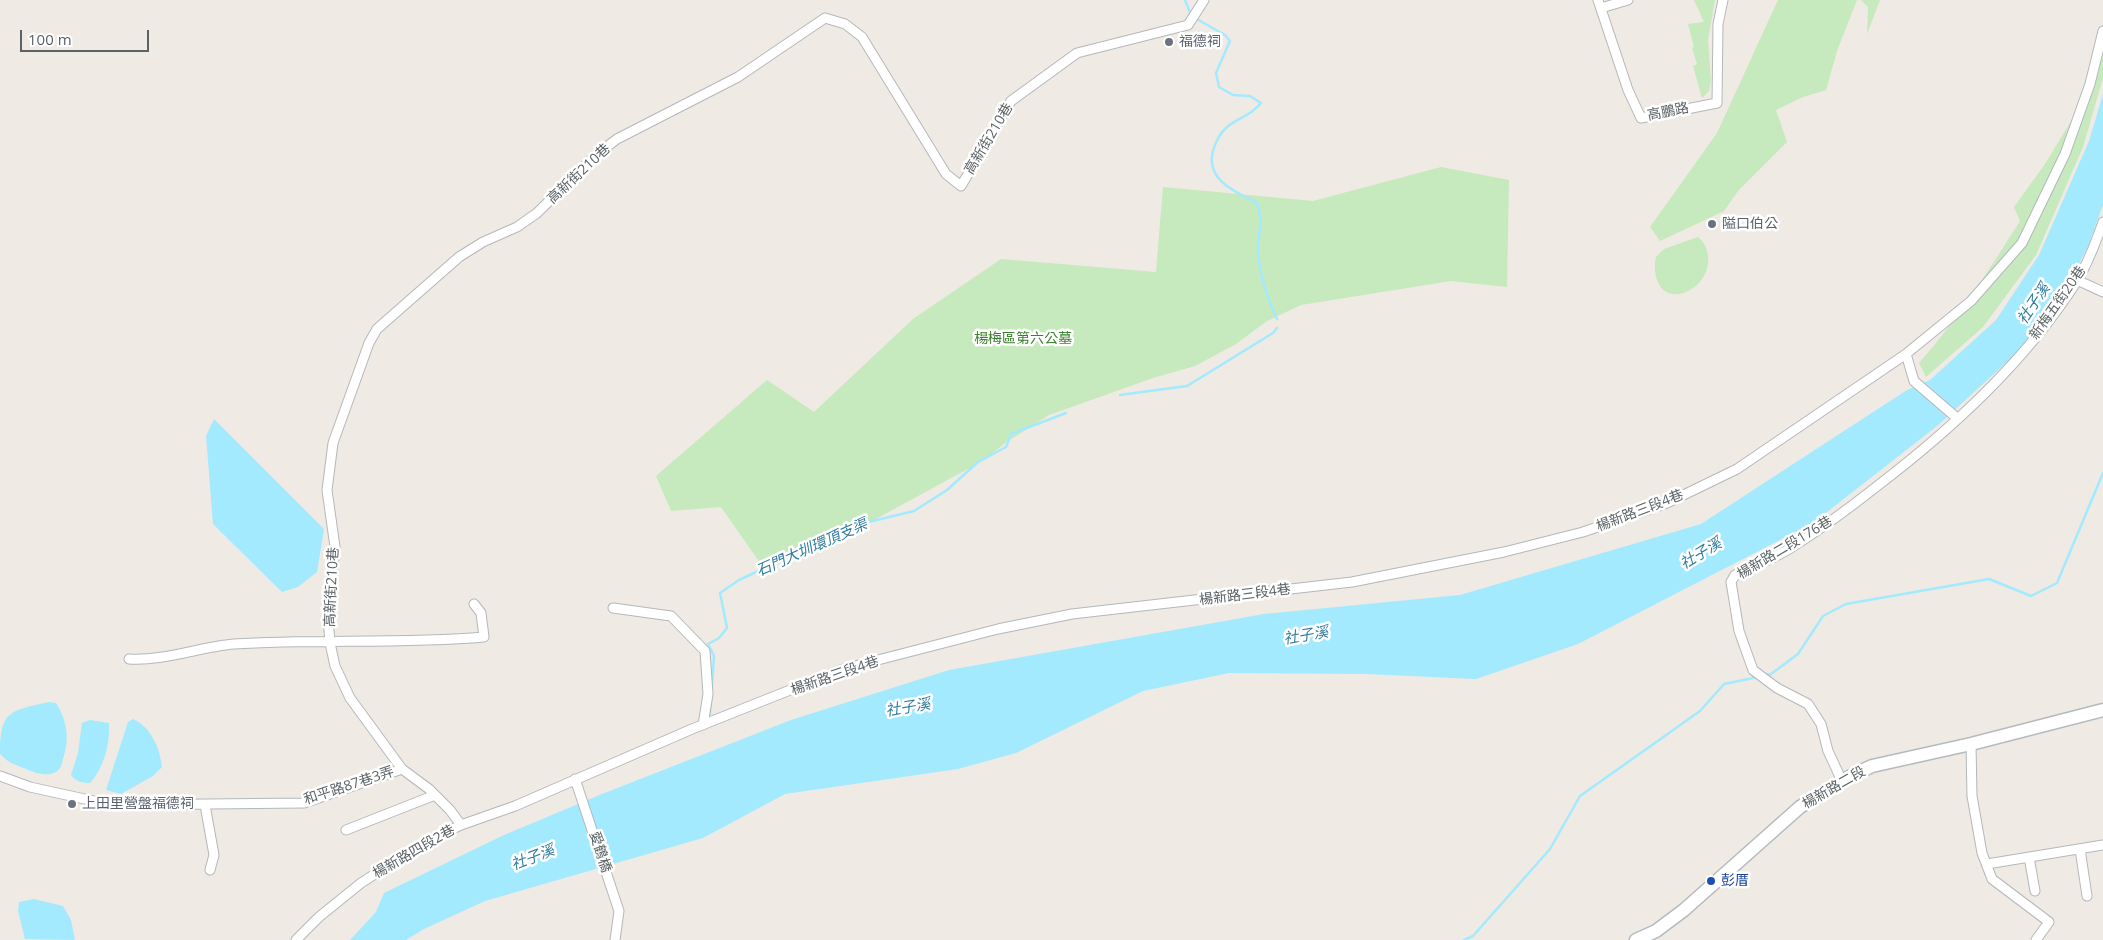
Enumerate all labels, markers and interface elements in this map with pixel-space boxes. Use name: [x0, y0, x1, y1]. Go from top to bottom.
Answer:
scale bar: [22, 20, 151, 52]
text: 100 m: [28, 29, 72, 49]
place label: 福德祠: [1179, 34, 1221, 50]
marker: 福德祠: [1163, 36, 1175, 48]
street label: 高新街210巷: [961, 100, 1017, 178]
street label: 高鵬路: [1646, 100, 1690, 124]
street label: 高新街210巷: [544, 141, 614, 207]
place label: 隘口伯公: [1722, 216, 1778, 232]
marker: 隘口伯公: [1706, 218, 1718, 230]
street label: 新梅五街20巷: [2026, 263, 2090, 343]
water label: 社子溪: [2014, 280, 2054, 328]
park label: 楊梅區第六公墓: [974, 331, 1072, 347]
street label: 楊新路三段4巷: [1594, 487, 1686, 535]
street label: 楊新路二段176巷: [1734, 513, 1836, 583]
water label: 石門大圳環頂支渠: [754, 515, 870, 581]
water label: 社子溪: [1677, 535, 1725, 573]
street label: 高新街210巷: [322, 547, 342, 627]
street label: 楊新路三段4巷: [1198, 581, 1292, 609]
water label: 社子溪: [1282, 623, 1330, 649]
street label: 楊新路三段4巷: [789, 653, 881, 699]
water label: 社子溪: [884, 695, 932, 721]
street label: 和平路87巷3弄: [302, 763, 396, 809]
street label: 楊新路二段: [1799, 763, 1869, 813]
place label: 上田里營盤福德祠: [82, 796, 194, 812]
marker: 上田里營盤福德祠: [66, 798, 78, 810]
street label: 楊新路四段2巷: [370, 822, 458, 882]
street label: 愛鶴橋: [586, 829, 614, 875]
water label: 社子溪: [509, 842, 557, 874]
place label: 彭厝: [1721, 873, 1749, 889]
marker: 彭厝: [1705, 875, 1717, 887]

